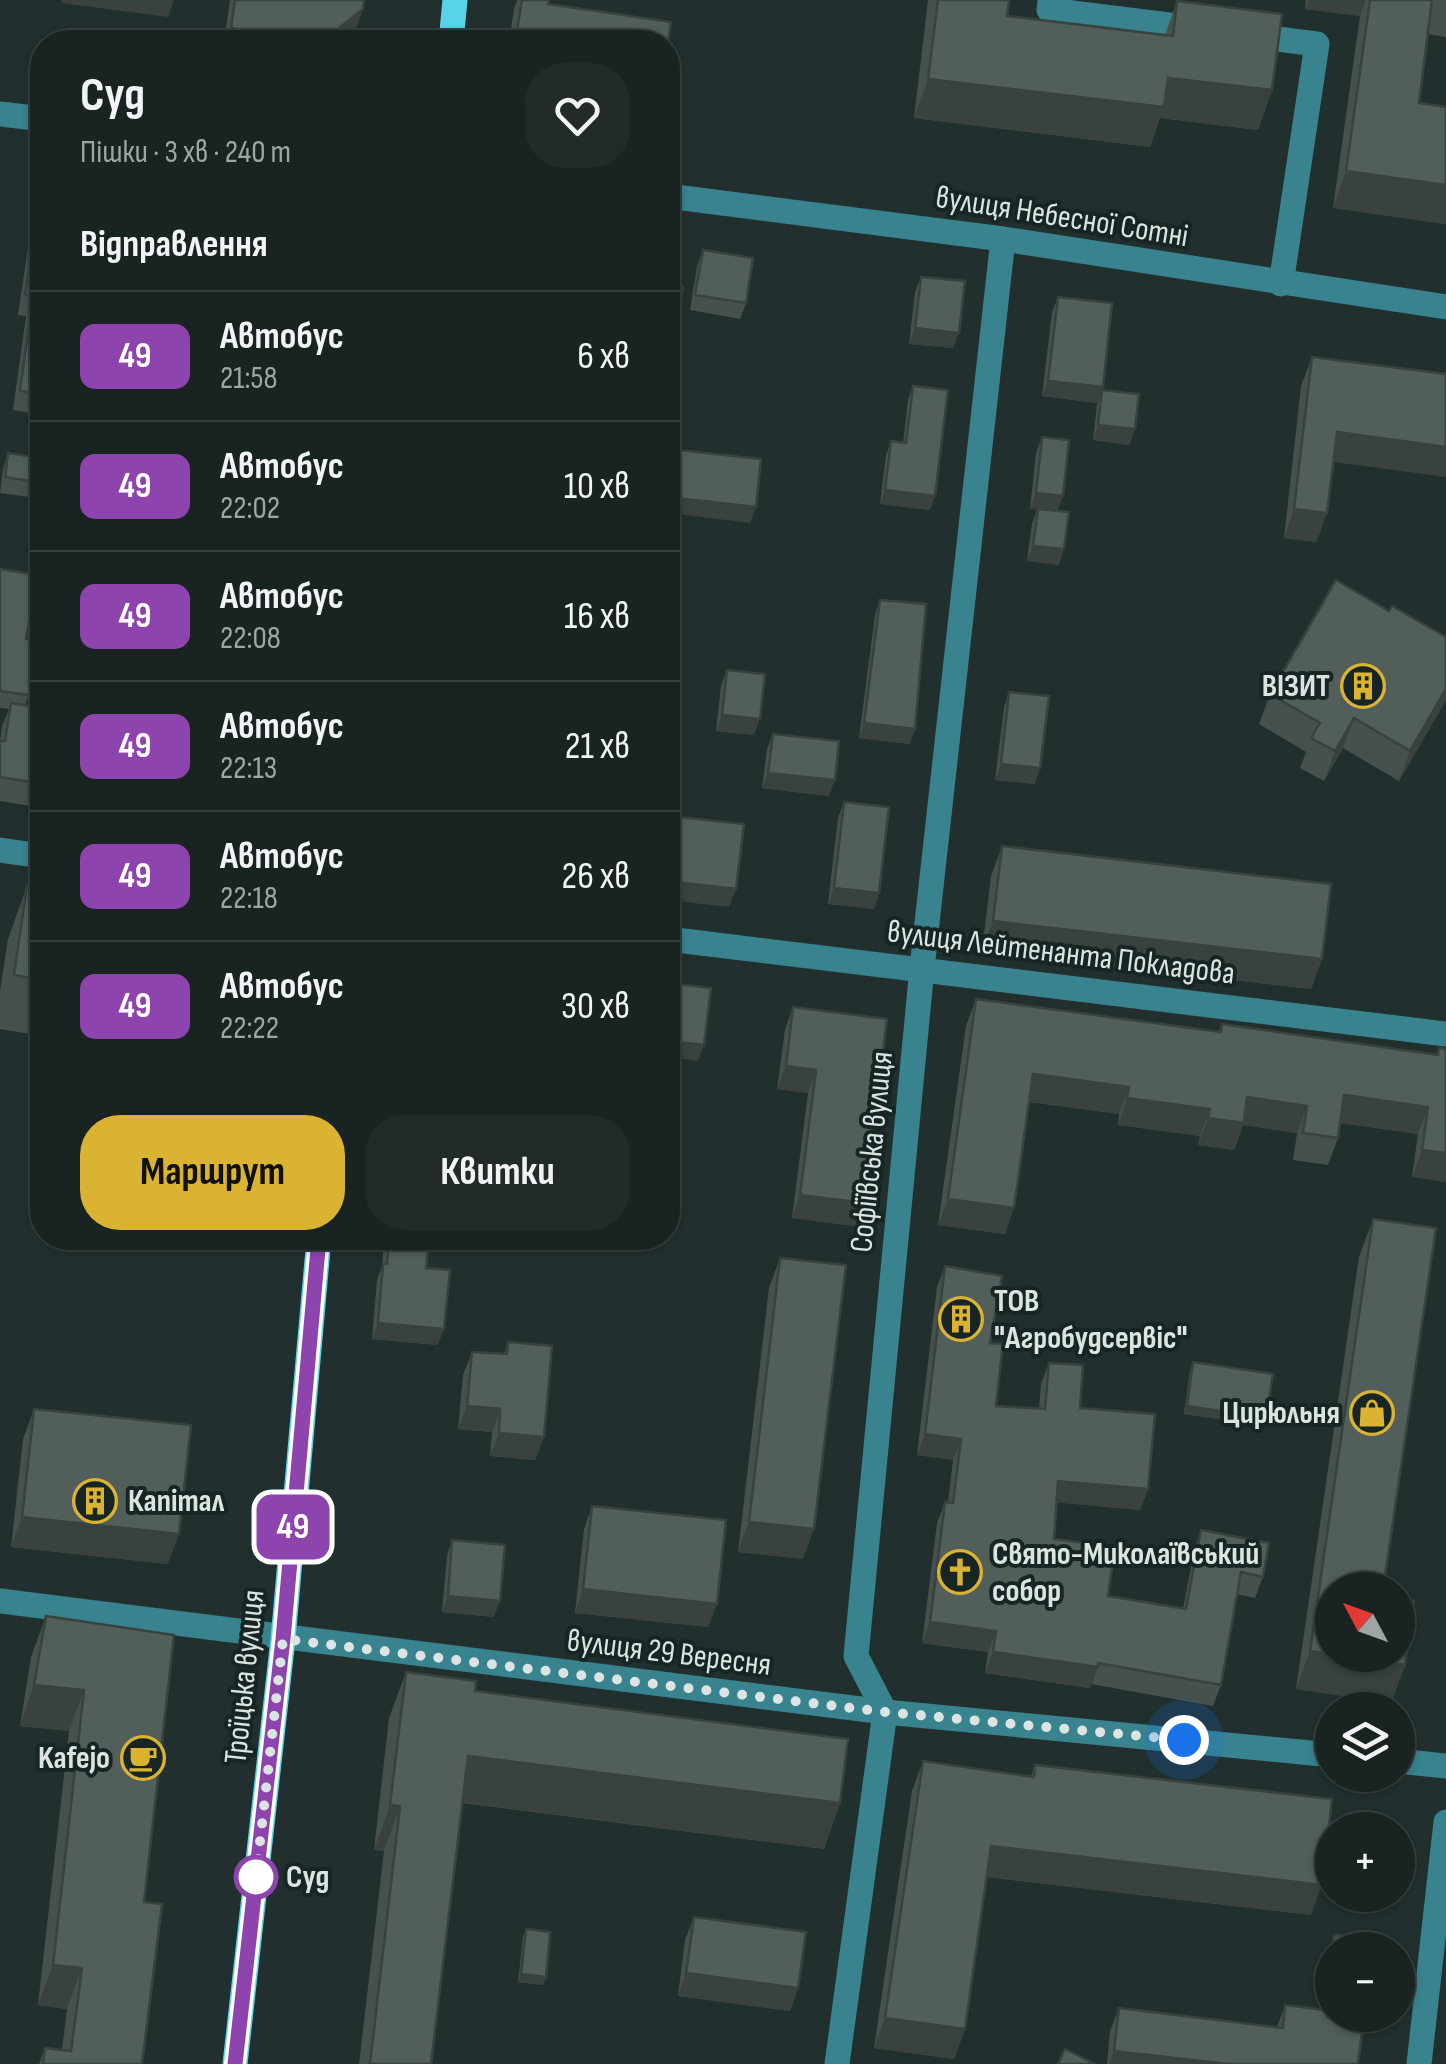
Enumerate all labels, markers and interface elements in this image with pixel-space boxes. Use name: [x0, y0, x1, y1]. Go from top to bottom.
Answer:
button: heart: [525, 63, 630, 168]
text: Суд: [80, 67, 145, 124]
text: Пішки · 3 хв · 240 m: [80, 133, 291, 172]
street label: вулиця Небесної Сотні: [933, 178, 1191, 256]
text: Відправлення: [80, 222, 268, 267]
text: Автобус: [220, 314, 344, 359]
text: 6 хв: [577, 334, 630, 379]
text: 49: [119, 335, 151, 378]
text: 21:58: [220, 359, 277, 398]
text: Автобус: [220, 444, 344, 489]
text: 10 хв: [564, 464, 630, 509]
text: 49: [119, 465, 151, 508]
text: 22:02: [220, 489, 280, 528]
text: Автобус: [220, 574, 344, 619]
text: 16 хв: [564, 594, 630, 639]
text: 49: [119, 595, 151, 638]
text: 22:08: [220, 619, 281, 658]
building icon: ВІЗИТ: [1340, 663, 1386, 709]
place label: ВІЗИТ: [1262, 667, 1330, 706]
text: Автобус: [220, 704, 344, 749]
text: 21 хв: [565, 724, 630, 769]
text: 49: [119, 725, 151, 768]
text: 22:13: [220, 749, 277, 788]
text: Автобус: [220, 834, 344, 879]
text: 26 хв: [562, 854, 630, 899]
text: 49: [119, 855, 151, 898]
text: 22:18: [220, 879, 278, 918]
street label: вулиця Лейтенанта Покладова: [885, 912, 1237, 994]
text: Автобус: [220, 964, 344, 1009]
text: 30 хв: [561, 984, 630, 1029]
text: 49: [119, 985, 151, 1028]
text: 22:22: [220, 1009, 279, 1048]
street label: Софіївська вулиця: [842, 1050, 902, 1254]
button: Маршрут: [80, 1115, 345, 1230]
button: Квитки: [365, 1115, 630, 1230]
place label: ТОВ "Агробудсервіс": [994, 1282, 1187, 1358]
building icon: ТОВ "Агробудсервіс": [938, 1296, 984, 1342]
shop icon: Цирюльня: [1349, 1390, 1395, 1436]
place label: Цирюльня: [1222, 1394, 1340, 1433]
building icon: Капітал: [72, 1478, 118, 1524]
place label: Капітал: [128, 1482, 225, 1521]
line badge: 49: [248, 1494, 338, 1560]
text: 49: [277, 1506, 309, 1549]
place label: Свято-Миколаївський собор: [992, 1535, 1259, 1611]
church icon: Свято-Миколаївський собор: [937, 1549, 983, 1595]
north arrow: [1315, 1572, 1415, 1672]
map controls: [1315, 1572, 1415, 2032]
street label: Троїцька вулиця: [216, 1588, 274, 1766]
street label: вулиця 29 Вересня: [565, 1621, 773, 1685]
button: layers: [1315, 1692, 1415, 1792]
your location: [1159, 1715, 1209, 1765]
cafe icon: Kafejo: [120, 1735, 166, 1781]
place label: Kafejo: [38, 1739, 110, 1778]
button: +: [1315, 1812, 1415, 1912]
marker: Суд: [235, 1856, 277, 1898]
place label: Суд: [286, 1858, 329, 1897]
button: −: [1315, 1932, 1415, 2032]

